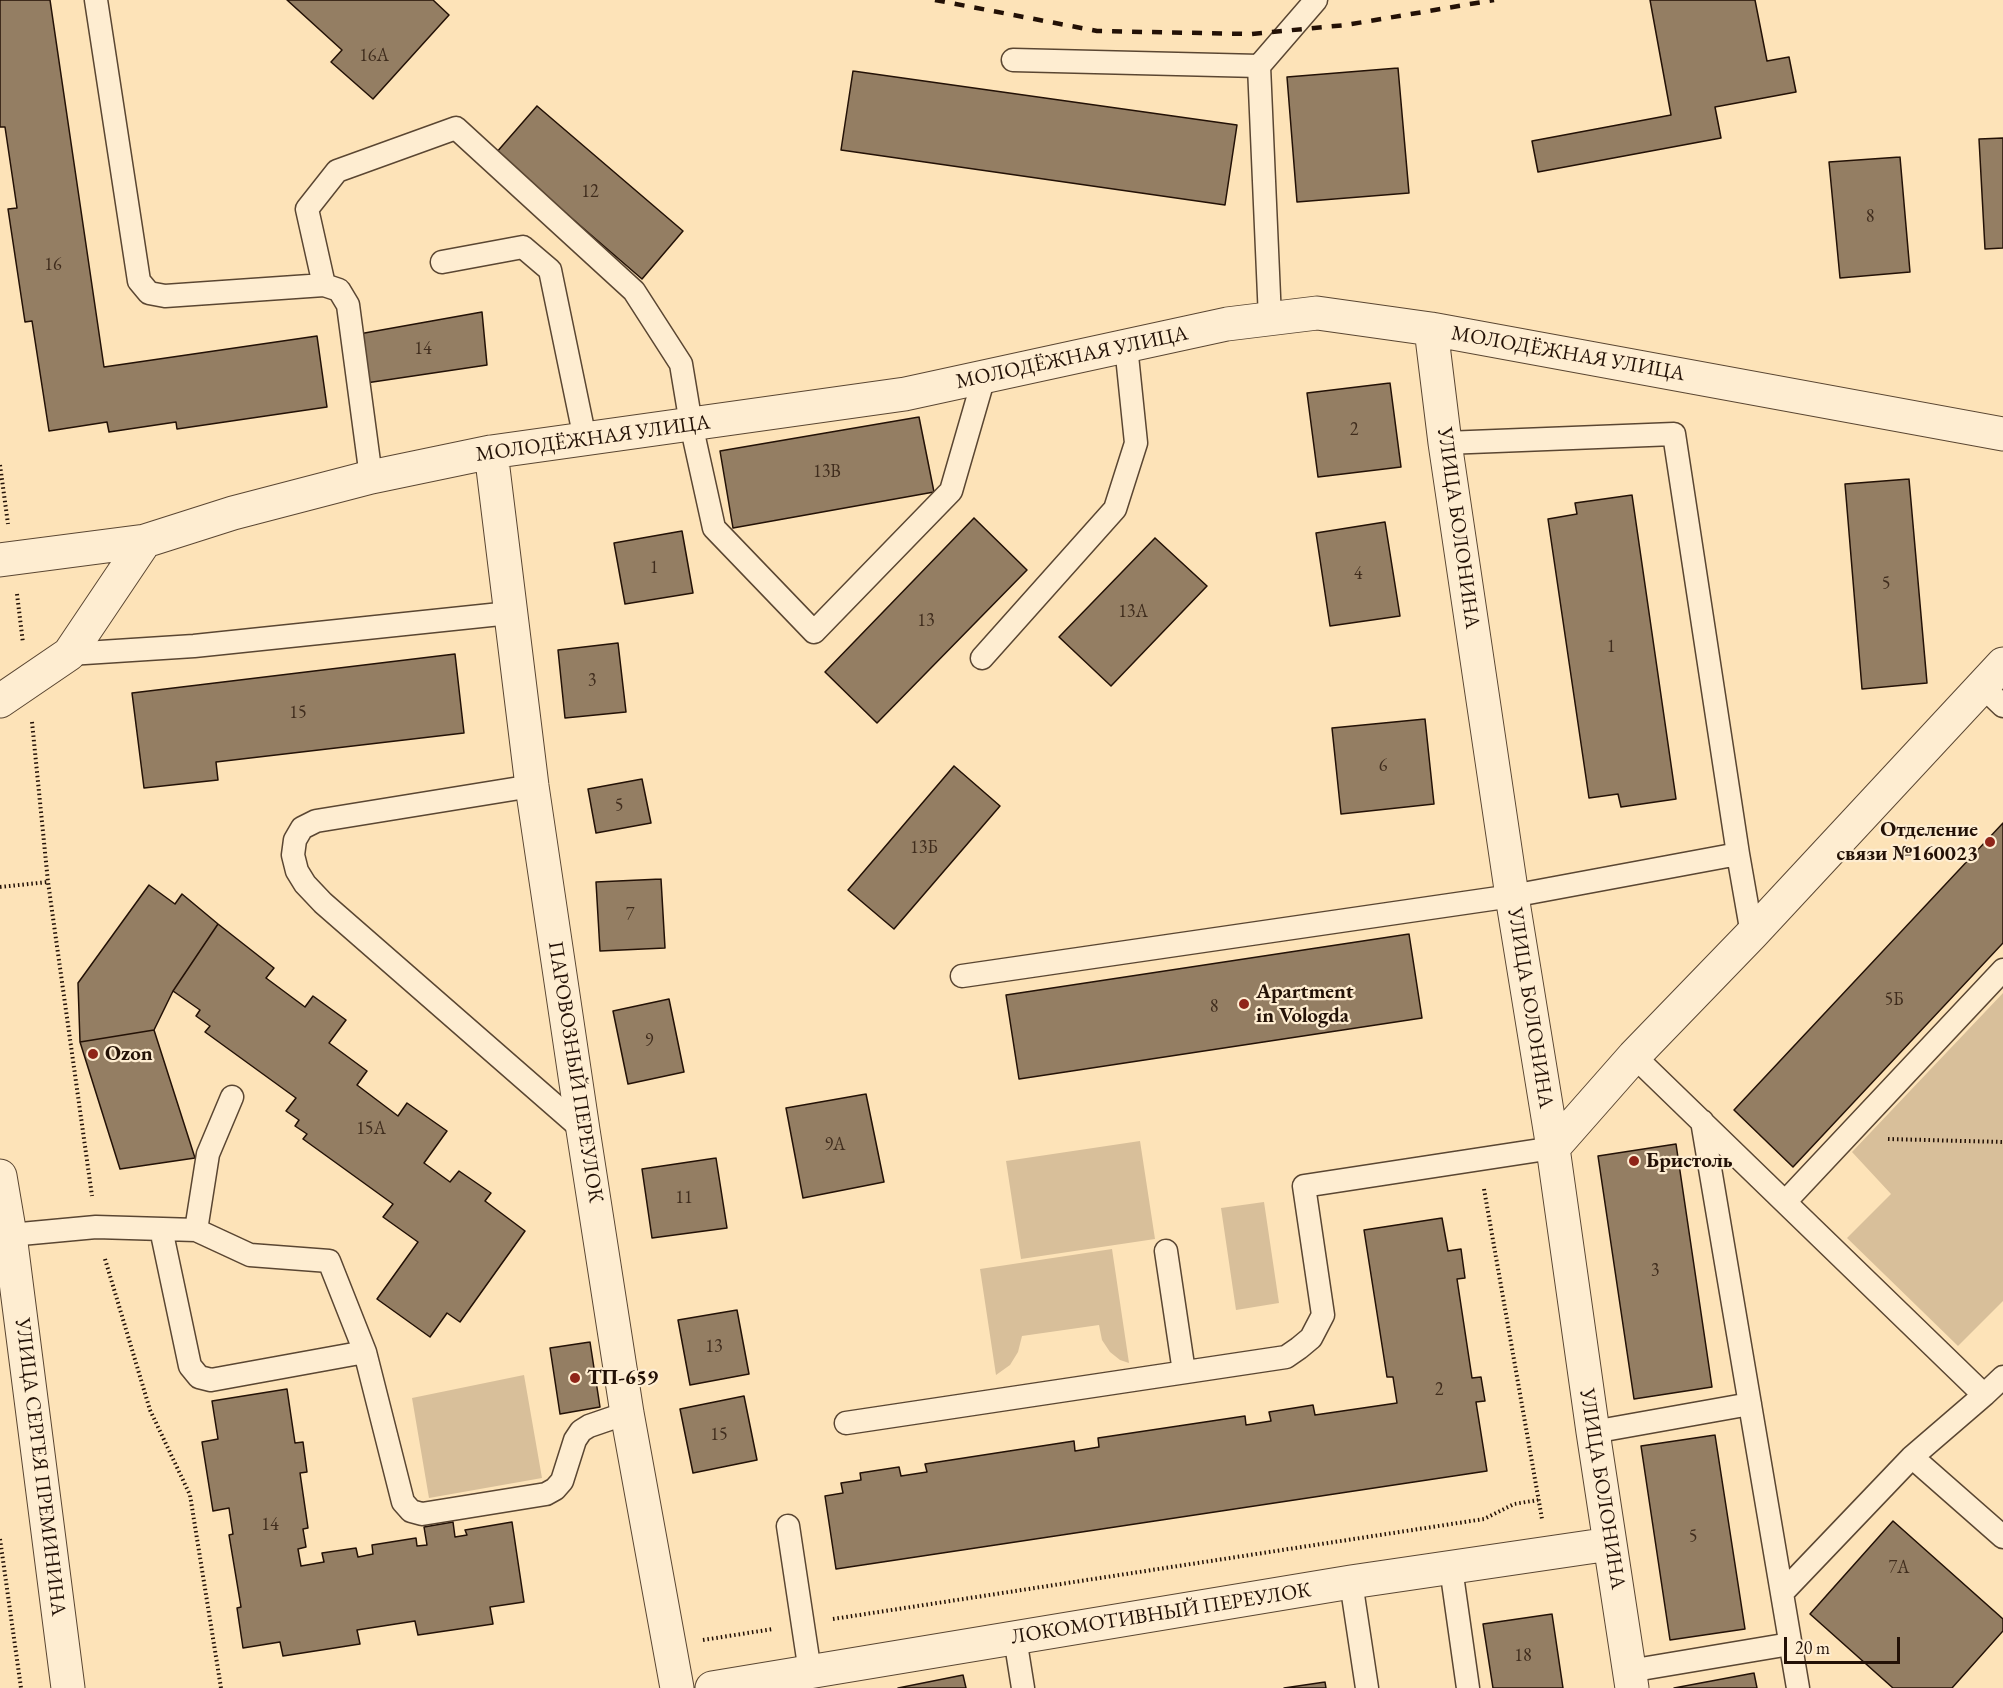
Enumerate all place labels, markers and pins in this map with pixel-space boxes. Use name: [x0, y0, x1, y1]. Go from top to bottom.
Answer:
place label: Отделение связи №160023: [1837, 817, 1978, 867]
marker: Отделение связи №160023: [1983, 835, 1997, 849]
place label: Apartment in Vologda: [1256, 979, 1354, 1029]
marker: Apartment in Vologda: [1237, 997, 1251, 1011]
place label: Ozon: [105, 1041, 153, 1067]
marker: Ozon: [86, 1047, 100, 1061]
place label: Бристоль: [1646, 1148, 1733, 1174]
marker: Бристоль: [1627, 1154, 1641, 1168]
place label: ТП-659: [587, 1365, 658, 1391]
marker: ТП-659: [568, 1371, 582, 1385]

